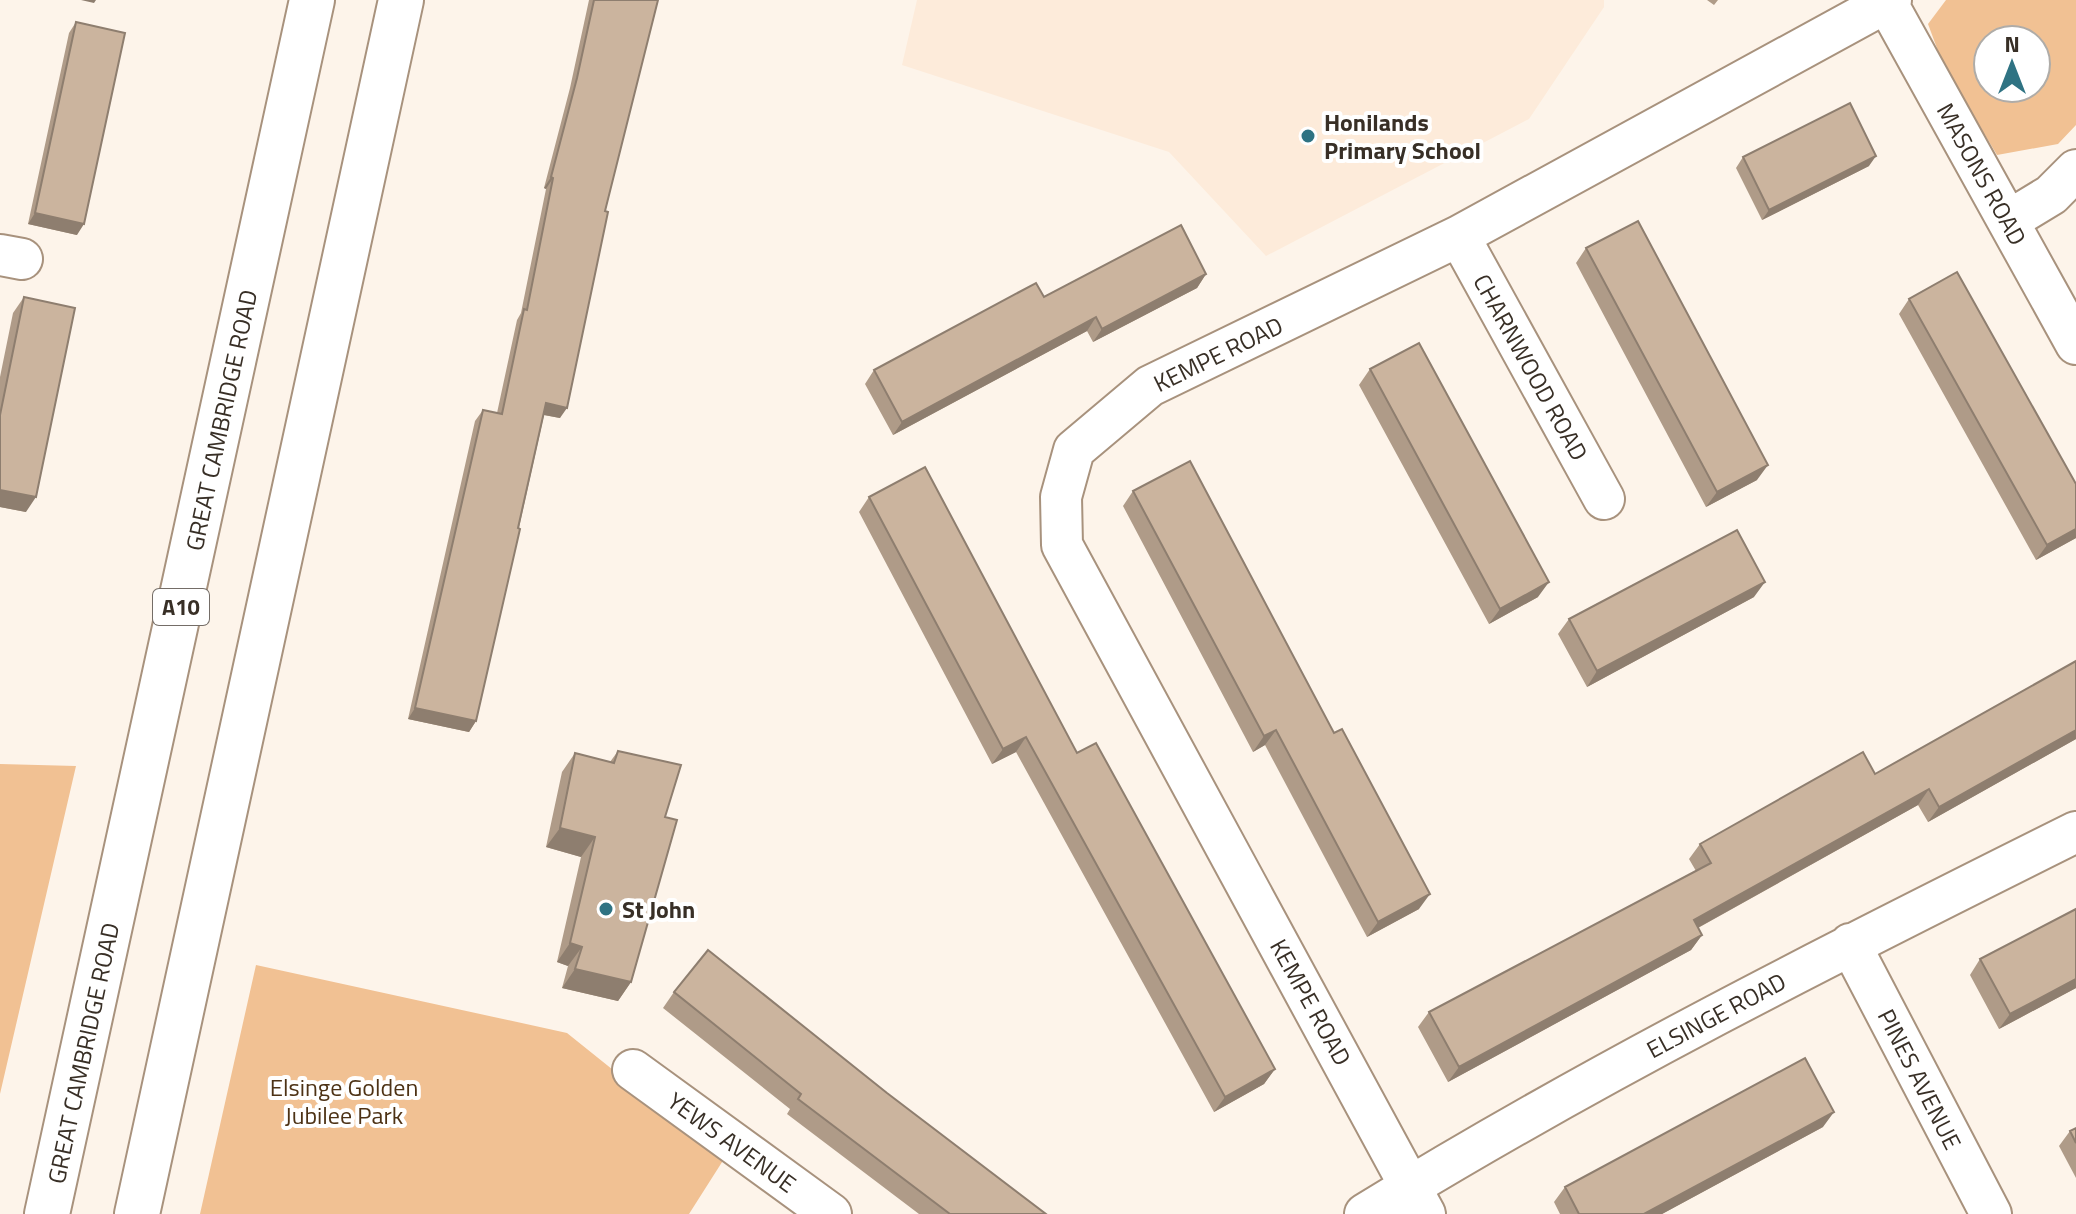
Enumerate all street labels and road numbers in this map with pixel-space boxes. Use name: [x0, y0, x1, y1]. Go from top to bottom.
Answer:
street label: MASONS ROAD: [1928, 96, 2036, 252]
street label: CHARNWOOD ROAD: [1465, 267, 1597, 467]
street label: GREAT CAMBRIDGE ROAD: [176, 286, 266, 554]
street label: KEMPE ROAD: [1147, 307, 1289, 401]
road number: A10: [153, 589, 209, 625]
street label: GREAT CAMBRIDGE ROAD: [38, 919, 128, 1187]
street label: KEMPE ROAD: [1261, 932, 1361, 1072]
street label: ELSINGE ROAD: [1640, 963, 1792, 1067]
street label: PINES AVENUE: [1869, 1002, 1971, 1156]
street label: YEWS AVENUE: [660, 1083, 804, 1201]

